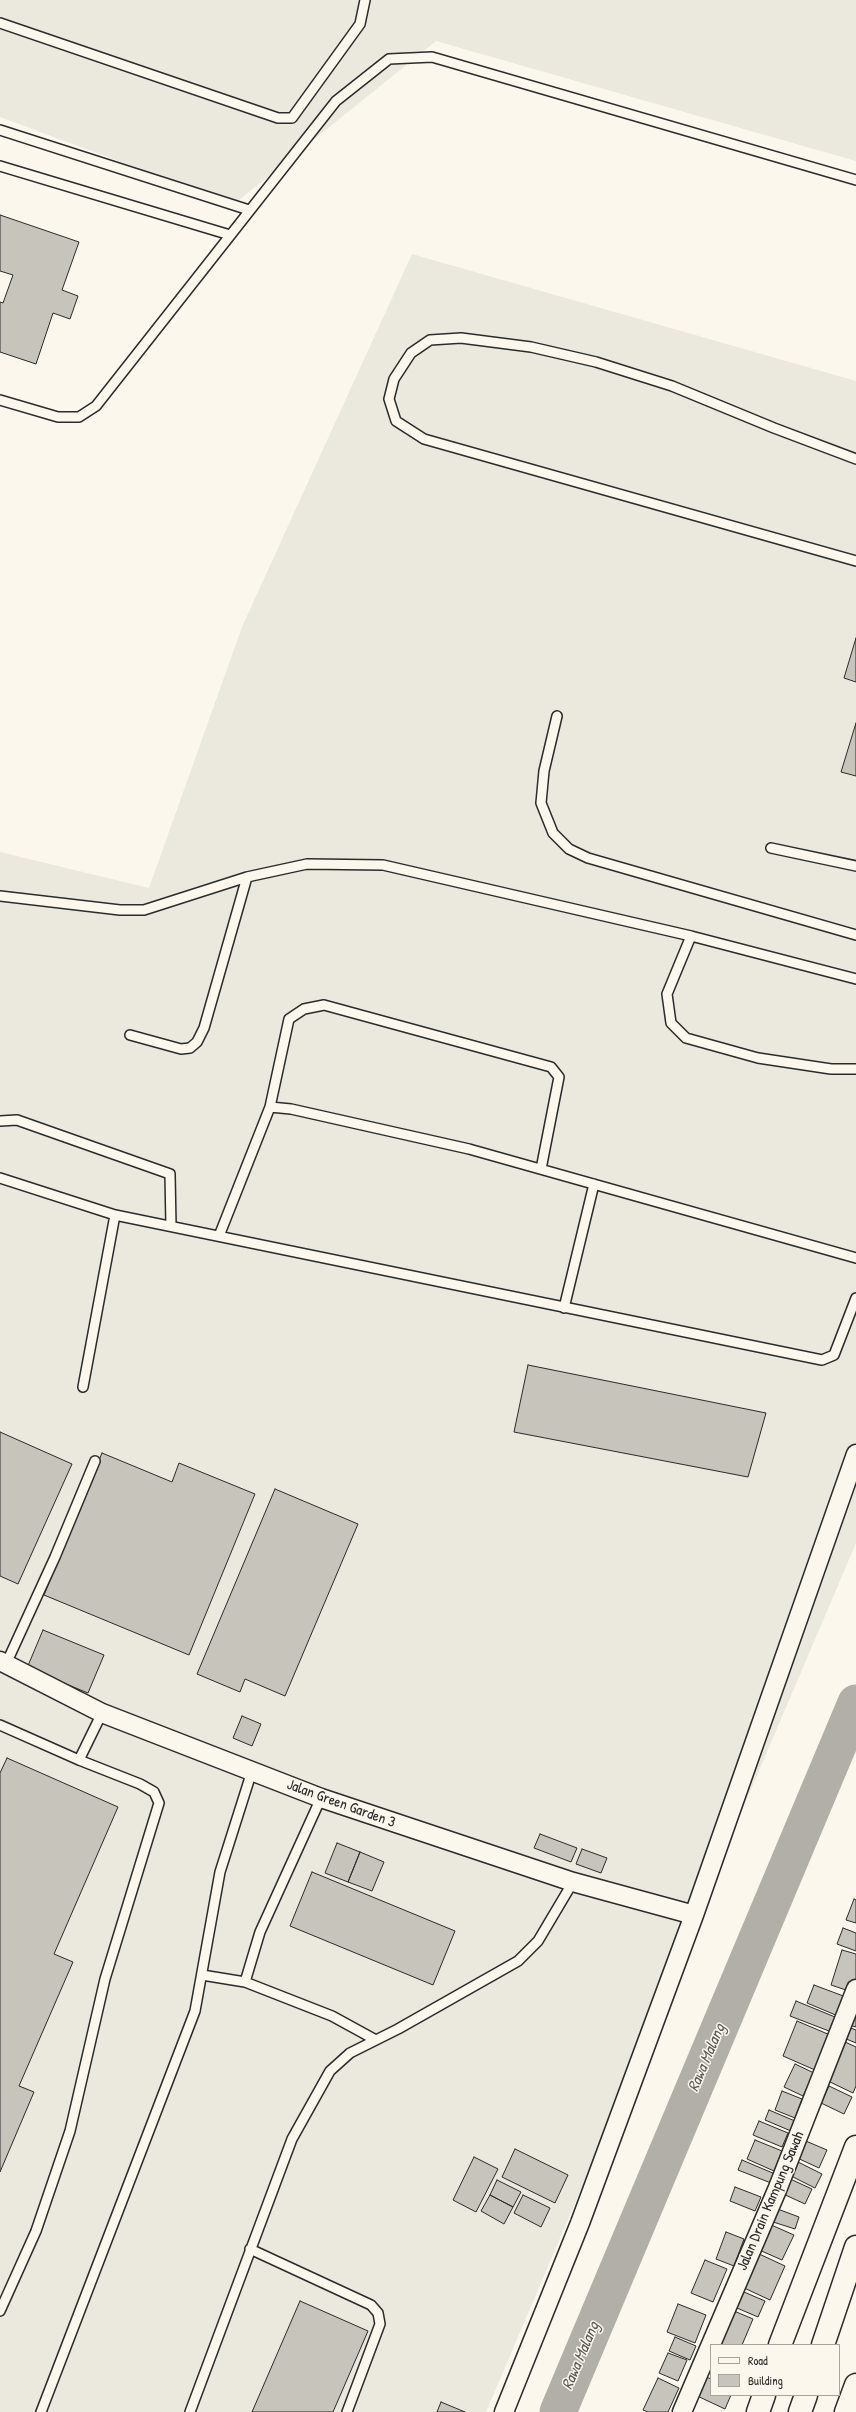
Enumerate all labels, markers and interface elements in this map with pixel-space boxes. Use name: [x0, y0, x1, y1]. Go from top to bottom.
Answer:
street label: Jalan Green Garden 3: [284, 1776, 398, 1832]
water label: Rawa Malang: [684, 2021, 730, 2095]
street label: Jalan Drain Kampung Sawah: [734, 2129, 808, 2273]
water label: Rawa Malang: [558, 2319, 604, 2393]
legend: [710, 2344, 840, 2396]
text: Road: [748, 2352, 768, 2369]
text: Building: [748, 2372, 783, 2389]

